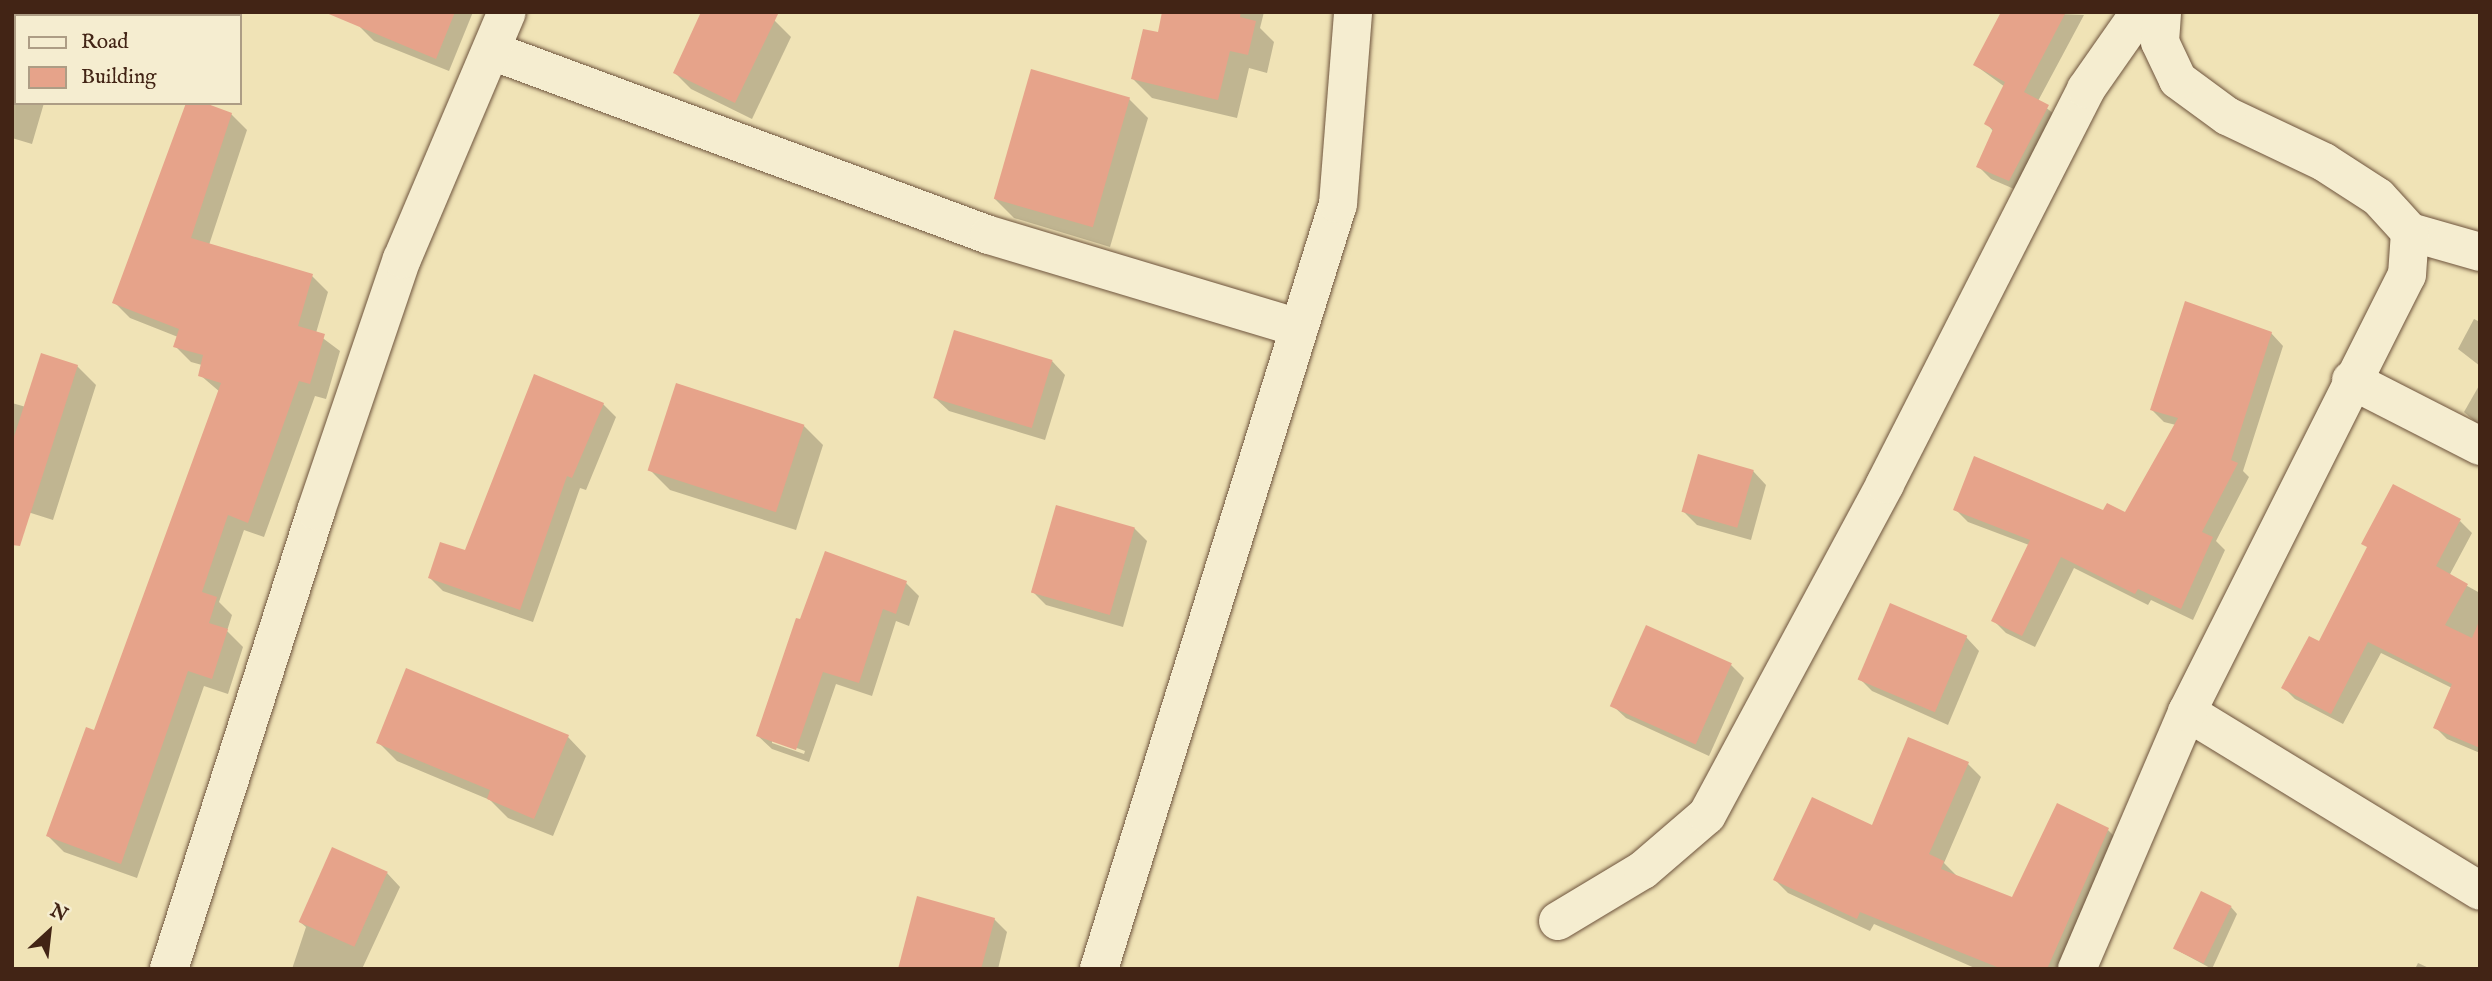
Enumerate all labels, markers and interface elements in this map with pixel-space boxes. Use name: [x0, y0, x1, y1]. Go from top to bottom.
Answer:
legend: [14, 14, 242, 105]
text: Road: [81, 29, 128, 56]
text: Building: [81, 64, 156, 91]
north arrow: [14, 897, 84, 967]
text: N: [46, 899, 71, 928]

